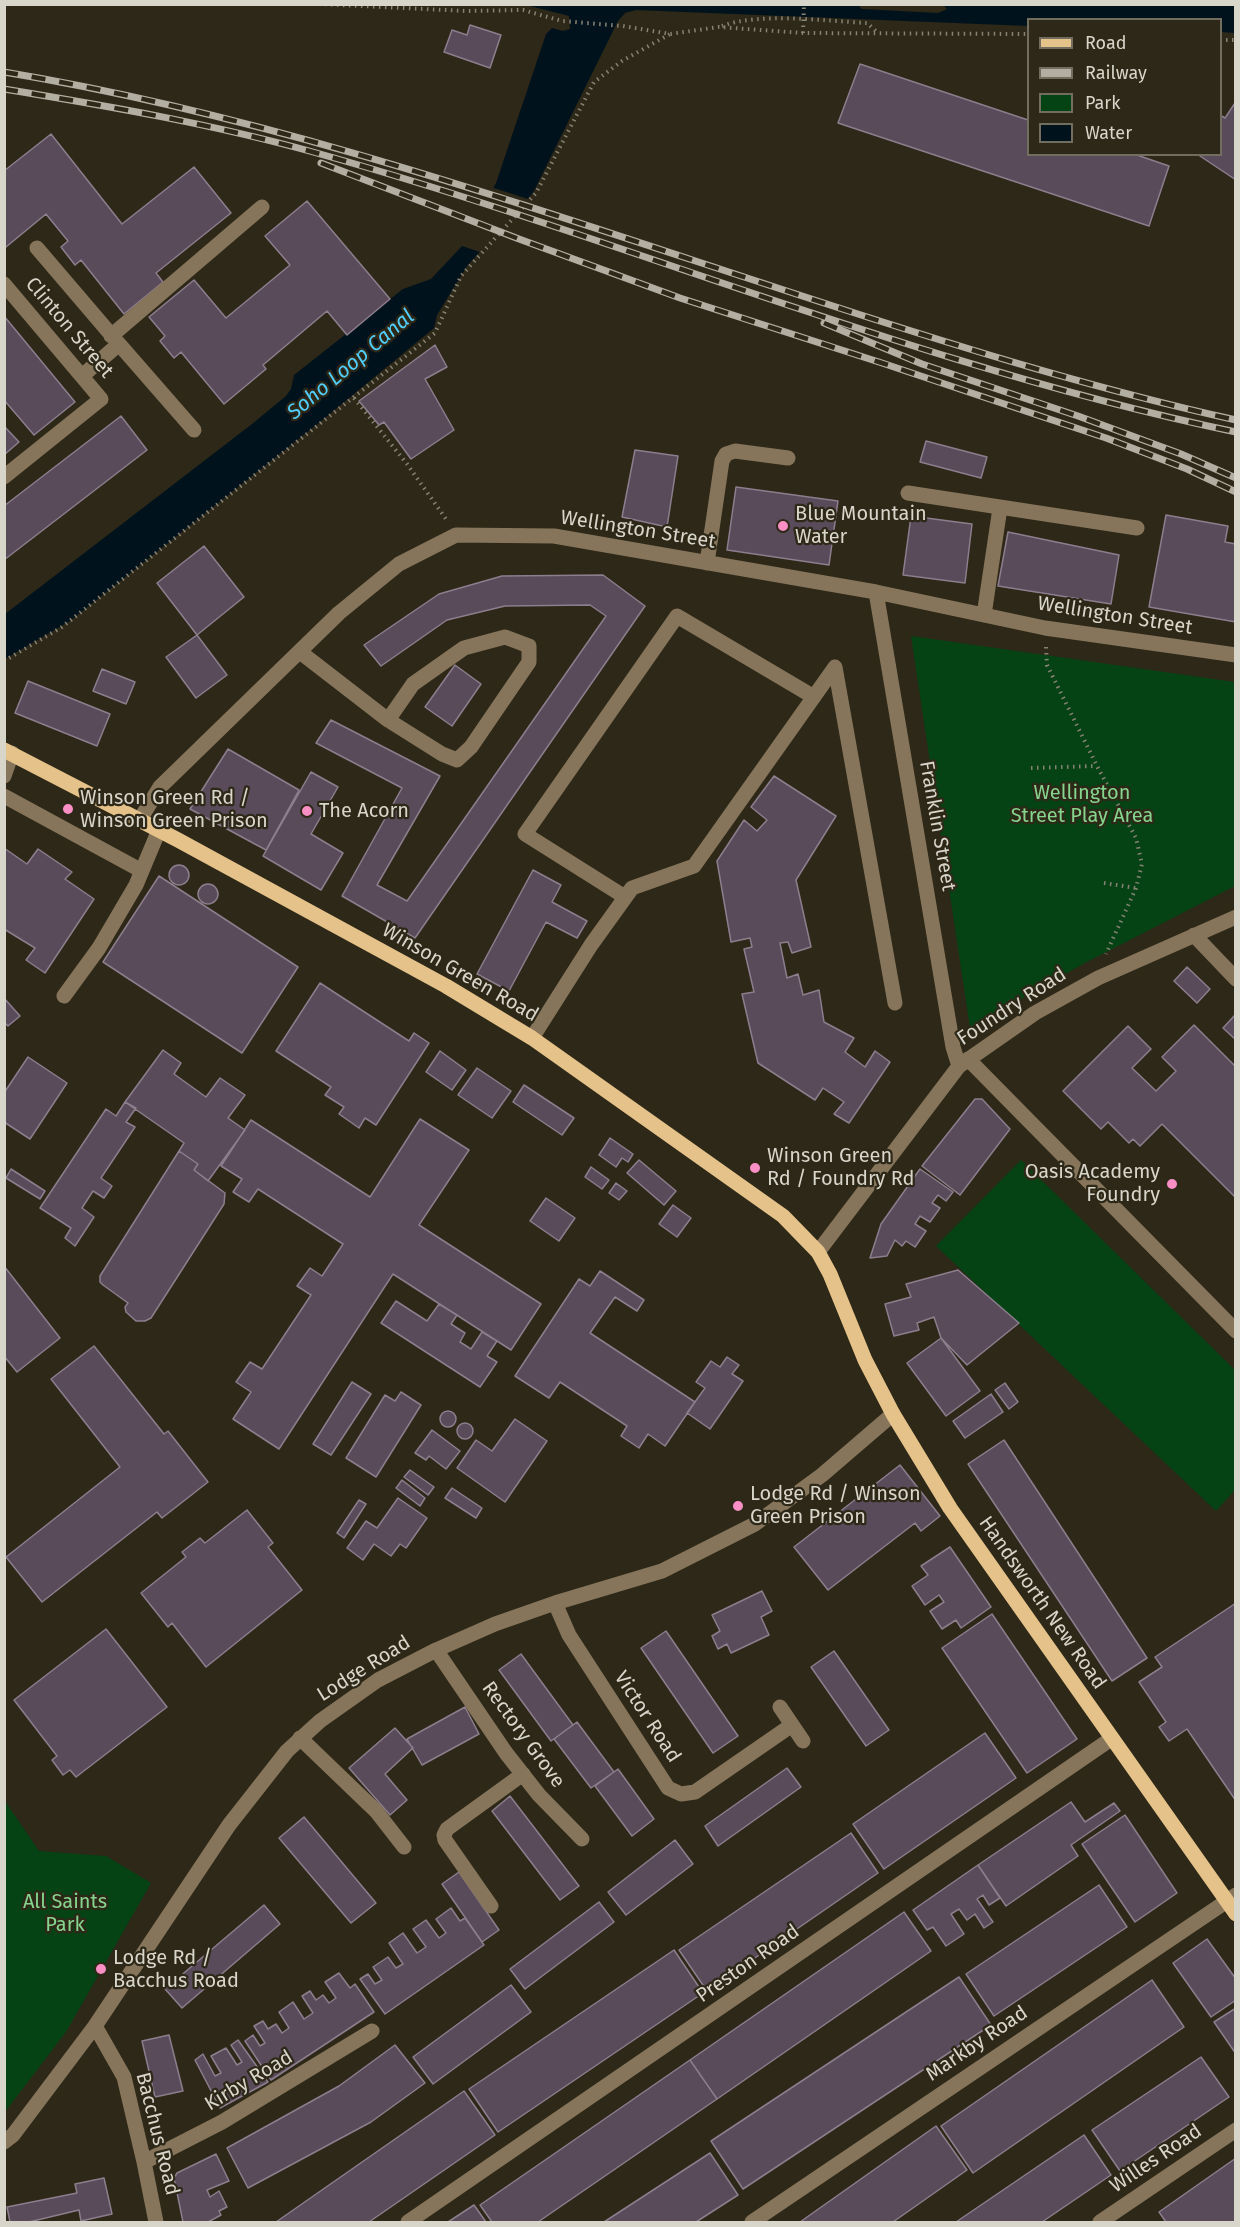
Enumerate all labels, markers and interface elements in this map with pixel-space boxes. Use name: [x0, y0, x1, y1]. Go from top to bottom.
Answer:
legend: [1027, 18, 1222, 156]
text: Road: [1085, 32, 1127, 54]
text: Railway: [1085, 62, 1147, 84]
text: Park: [1085, 92, 1120, 114]
text: Water: [1085, 122, 1132, 144]
street label: Clinton Street: [20, 273, 118, 383]
water label: Soho Loop Canal: [282, 304, 420, 426]
place label: Blue Mountain Water: [795, 502, 927, 549]
street label: Wellington Street: [559, 506, 717, 554]
marker: Blue Mountain Water: [776, 519, 790, 533]
street label: Wellington Street: [1036, 592, 1194, 640]
street label: Franklin Street: [914, 759, 960, 893]
park label: Wellington Street Play Area: [1011, 781, 1153, 828]
place label: Winson Green Rd / Winson Green Prison: [80, 786, 268, 833]
place label: The Acorn: [319, 799, 409, 823]
marker: Winson Green Rd / Winson Green Prison: [61, 802, 75, 816]
marker: The Acorn: [300, 804, 314, 818]
street label: Winson Green Road: [378, 918, 542, 1028]
street label: Foundry Road: [953, 963, 1071, 1051]
place label: Winson Green Rd / Foundry Rd: [767, 1144, 914, 1191]
place label: Oasis Academy Foundry: [1025, 1160, 1160, 1207]
marker: Winson Green Rd / Foundry Rd: [748, 1161, 762, 1175]
marker: Oasis Academy Foundry: [1165, 1177, 1179, 1191]
place label: Lodge Rd / Winson Green Prison: [750, 1482, 921, 1529]
marker: Lodge Rd / Winson Green Prison: [731, 1499, 745, 1513]
street label: Handsworth New Road: [973, 1512, 1111, 1694]
street label: Lodge Road: [313, 1631, 415, 1707]
street label: Victor Road: [609, 1667, 685, 1767]
street label: Rectory Grove: [476, 1677, 570, 1793]
park label: All Saints Park: [23, 1890, 107, 1937]
street label: Preston Road: [692, 1920, 804, 2008]
place label: Lodge Rd / Bacchus Road: [113, 1946, 239, 1993]
marker: Lodge Rd / Bacchus Road: [94, 1962, 108, 1976]
street label: Markby Road: [922, 2001, 1032, 2087]
street label: Kirby Road: [201, 2045, 297, 2117]
street label: Bacchus Road: [130, 2070, 184, 2198]
street label: Willes Road: [1106, 2120, 1206, 2198]

